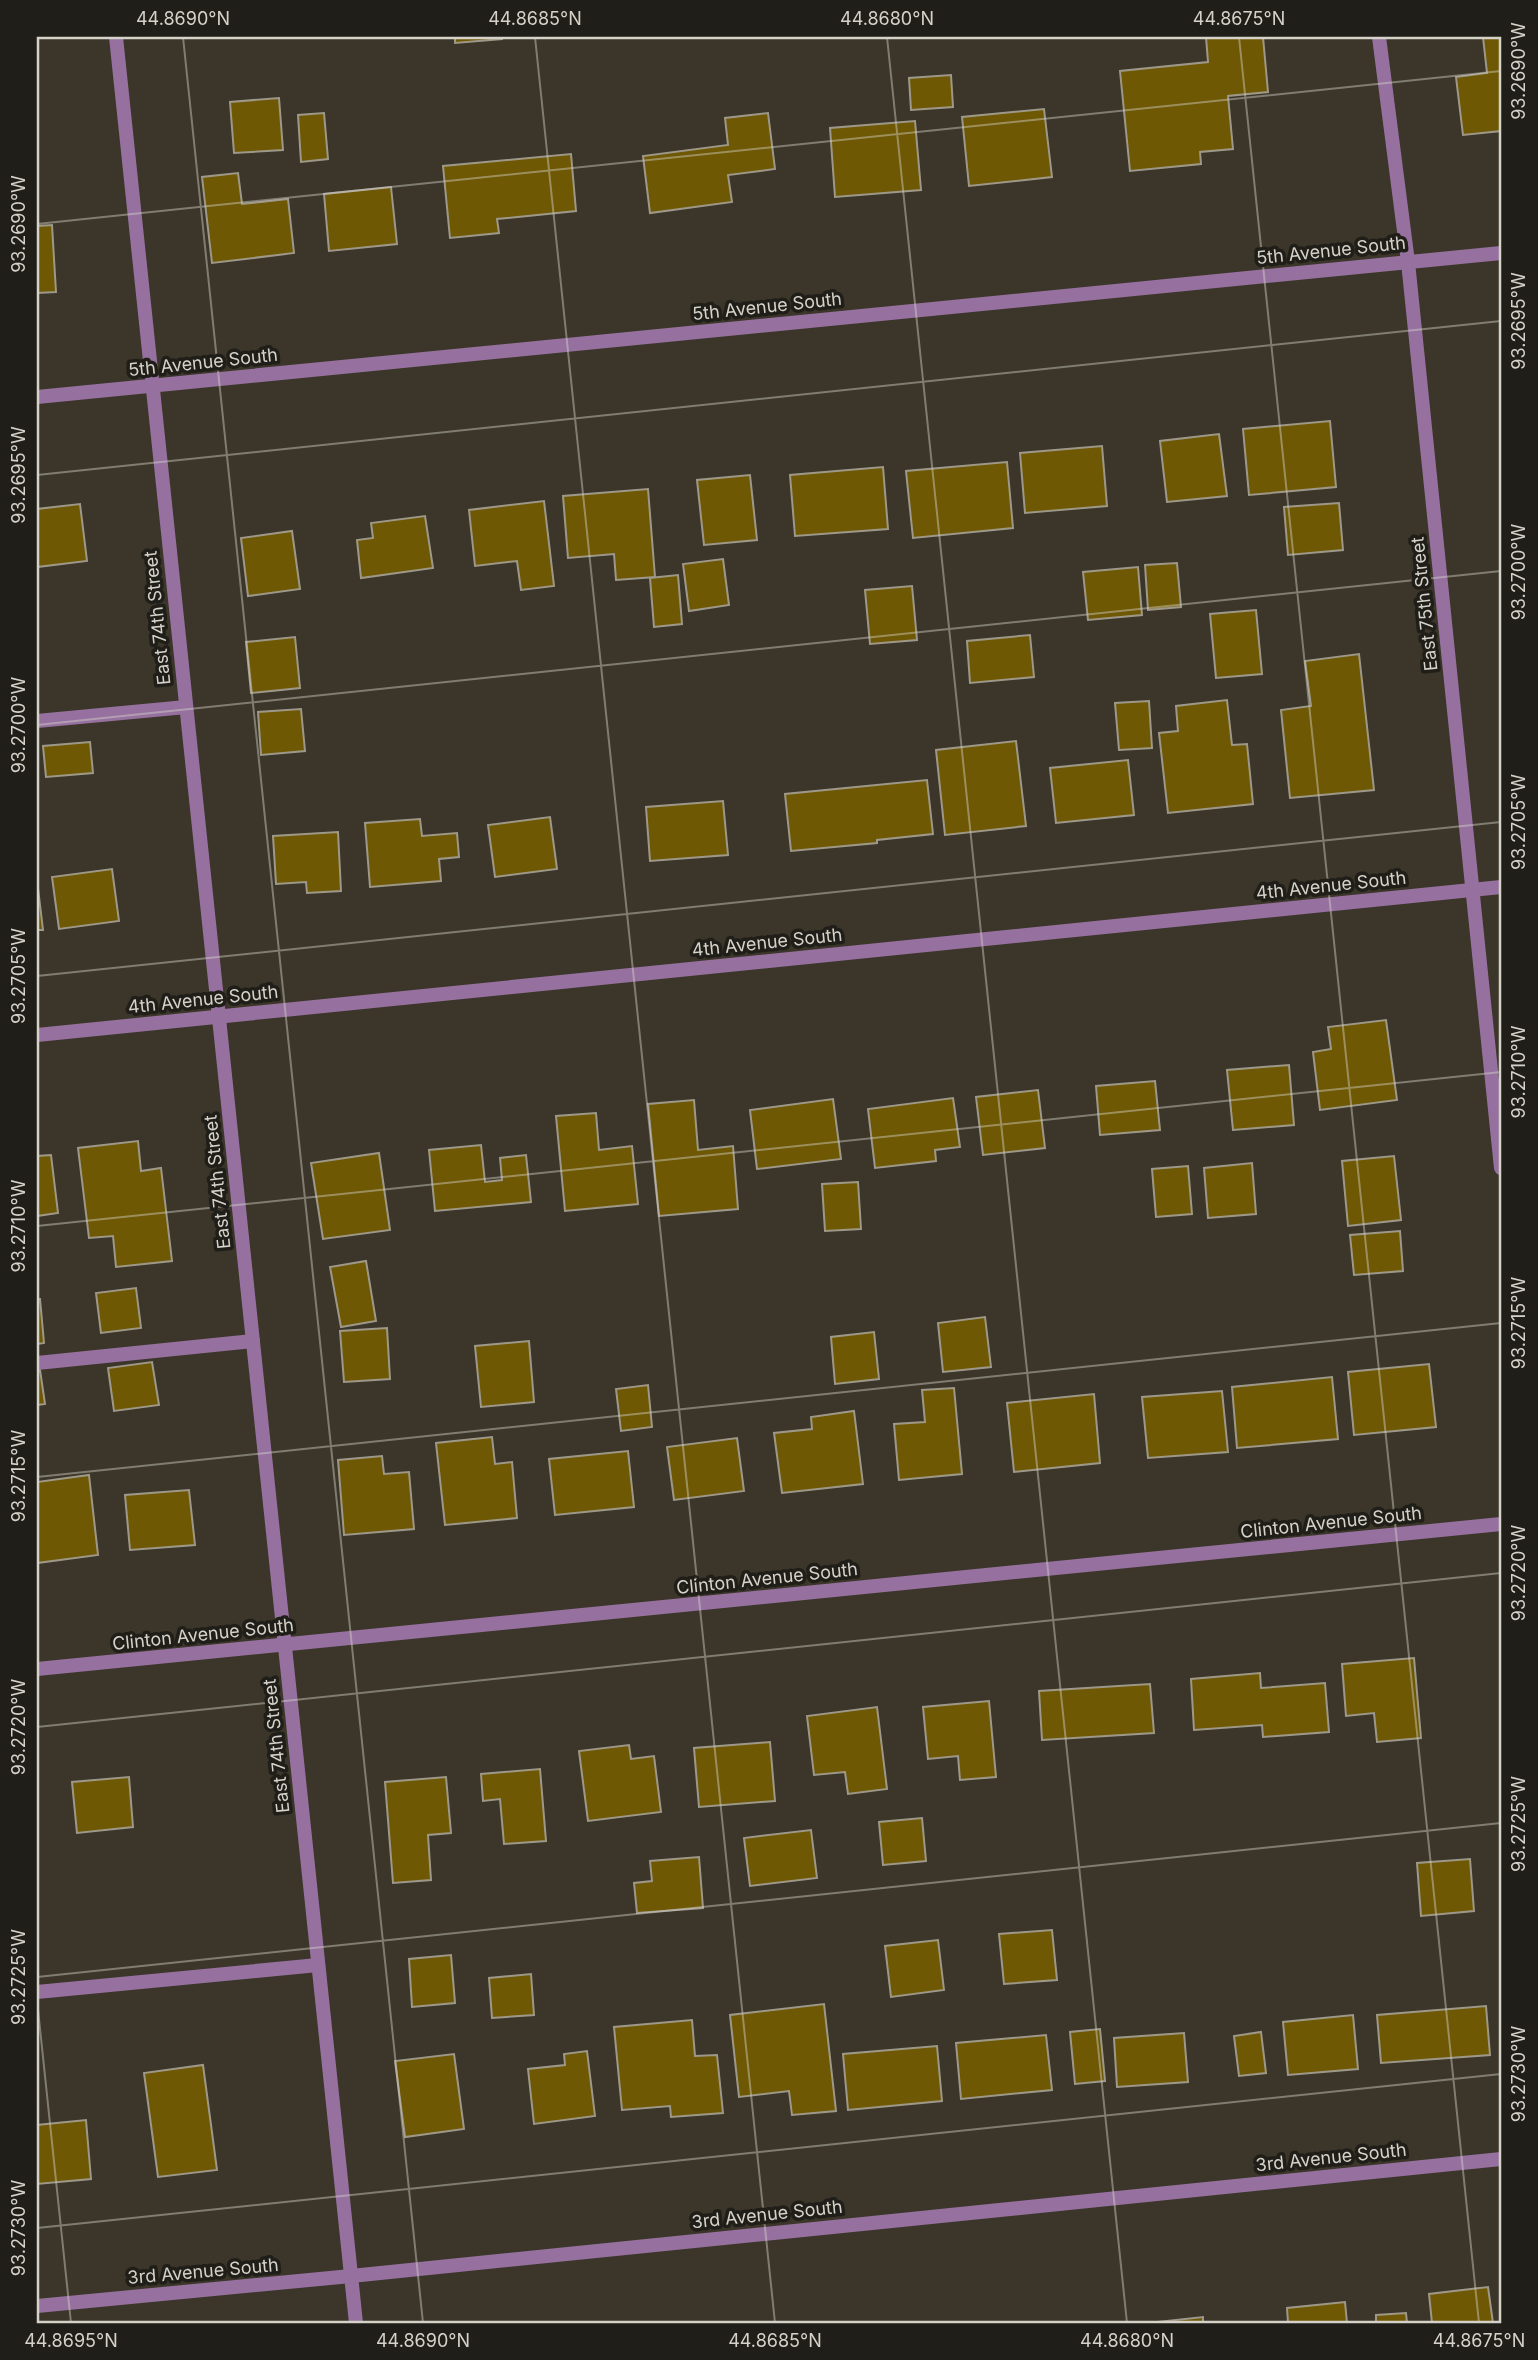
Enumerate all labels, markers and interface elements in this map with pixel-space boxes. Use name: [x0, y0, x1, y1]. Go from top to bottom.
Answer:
text: 44.8690°N: [136, 8, 230, 29]
text: 44.8685°N: [488, 8, 582, 29]
text: 44.8680°N: [840, 8, 934, 29]
text: 44.8675°N: [1193, 8, 1285, 29]
text: 93.2690°W: [1508, 22, 1529, 120]
text: 93.2690°W: [8, 175, 29, 273]
street label: 5th Avenue South: [1255, 232, 1407, 268]
text: 93.2695°W: [1508, 272, 1529, 370]
street label: 5th Avenue South: [691, 288, 843, 324]
street label: 5th Avenue South: [127, 344, 279, 380]
text: 93.2695°W: [8, 426, 29, 524]
text: 93.2700°W: [1508, 523, 1529, 620]
street label: East 75th Street: [1407, 536, 1441, 672]
street label: East 74th Street: [140, 550, 174, 686]
text: 93.2700°W: [8, 676, 29, 773]
text: 93.2705°W: [1508, 774, 1529, 870]
street label: 4th Avenue South: [1255, 867, 1407, 903]
street label: 4th Avenue South: [691, 924, 843, 960]
text: 93.2705°W: [8, 928, 29, 1024]
street label: 4th Avenue South: [127, 981, 279, 1017]
text: 93.2710°W: [1508, 1025, 1529, 1118]
street label: East 74th Street: [200, 1114, 234, 1250]
text: 93.2710°W: [8, 1179, 29, 1272]
text: 93.2715°W: [1508, 1277, 1529, 1369]
text: 93.2715°W: [8, 1430, 29, 1522]
street label: Clinton Avenue South: [1239, 1502, 1423, 1542]
text: 93.2720°W: [1508, 1524, 1529, 1621]
street label: Clinton Avenue South: [675, 1558, 859, 1598]
street label: Clinton Avenue South: [111, 1614, 295, 1654]
text: 93.2720°W: [8, 1678, 29, 1775]
street label: East 74th Street: [259, 1678, 293, 1814]
text: 93.2725°W: [1508, 1776, 1529, 1872]
text: 93.2725°W: [8, 1929, 29, 2025]
text: 93.2730°W: [1508, 2026, 1529, 2122]
street label: 3rd Avenue South: [1255, 2139, 1407, 2175]
text: 93.2730°W: [8, 2180, 29, 2276]
street label: 3rd Avenue South: [691, 2196, 843, 2232]
street label: 3rd Avenue South: [127, 2254, 279, 2288]
text: 44.8695°N: [24, 2330, 118, 2351]
text: 44.8690°N: [376, 2330, 470, 2351]
text: 44.8685°N: [728, 2330, 822, 2351]
text: 44.8680°N: [1080, 2330, 1174, 2351]
text: 44.8675°N: [1433, 2330, 1525, 2351]

